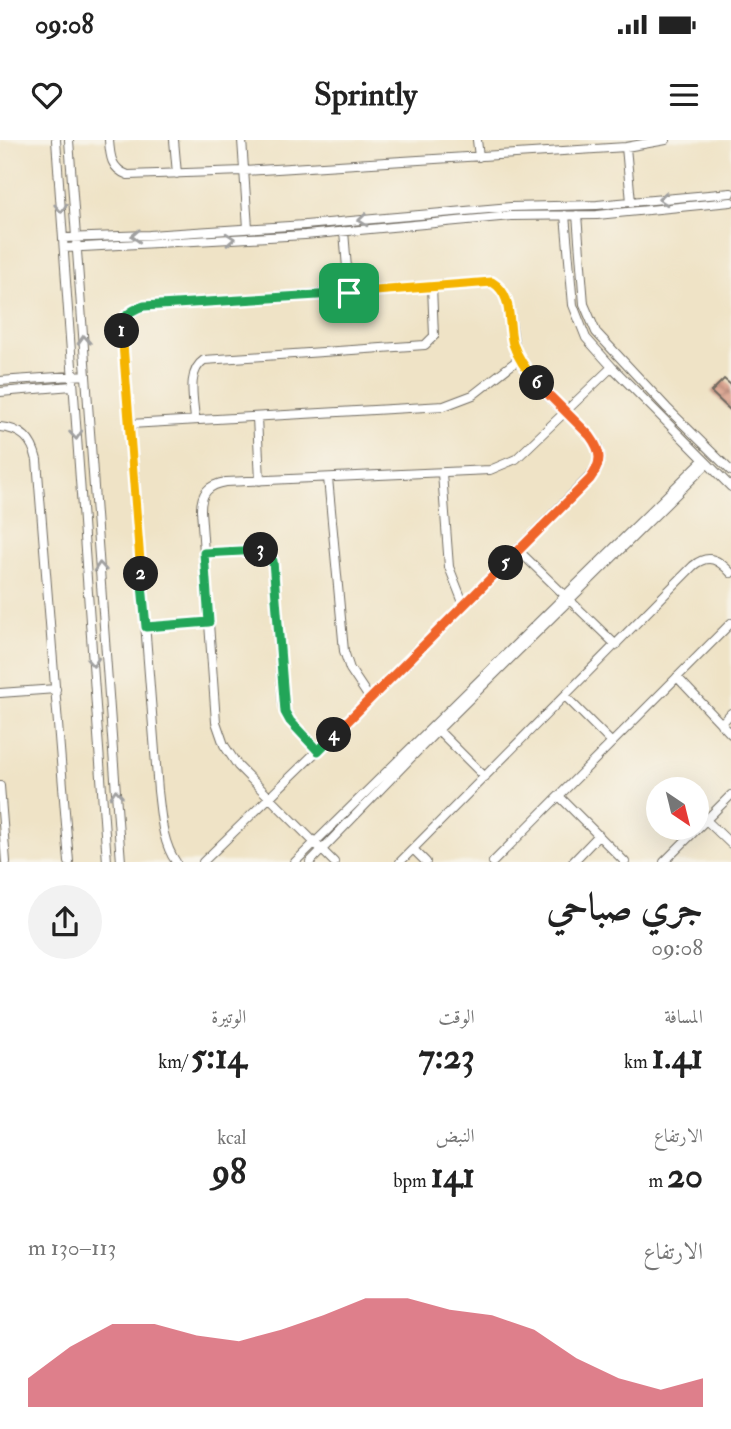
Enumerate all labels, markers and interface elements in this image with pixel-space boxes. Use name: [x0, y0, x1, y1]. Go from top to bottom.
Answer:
text: 09:08: [35, 9, 94, 41]
text: Sprintly: [314, 75, 417, 115]
icon: heart: [28, 76, 66, 114]
icon: menu: [665, 76, 703, 114]
one-way arrow: [657, 191, 668, 206]
one-way arrow: [53, 203, 68, 214]
one-way arrow: [357, 212, 368, 227]
one-way arrow: [130, 228, 141, 243]
one-way arrow: [224, 232, 235, 247]
pin: [319, 263, 379, 323]
icon: arrive: [330, 274, 368, 312]
pin: 1: [104, 314, 140, 348]
text: 1: [118, 318, 125, 342]
one-way arrow: [76, 334, 91, 345]
pin: 6: [520, 366, 554, 400]
text: 6: [532, 370, 541, 394]
one-way arrow: [68, 430, 83, 441]
pin: 3: [244, 532, 278, 568]
text: 3: [257, 537, 264, 561]
pin: 5: [489, 546, 524, 580]
text: 5: [501, 550, 510, 574]
pin: 2: [124, 556, 158, 592]
one-way arrow: [93, 561, 108, 572]
text: 2: [136, 561, 145, 585]
one-way arrow: [85, 657, 100, 668]
pin: 4: [316, 718, 352, 752]
text: 4: [328, 722, 339, 746]
north arrow: [646, 777, 709, 840]
map controls: [646, 777, 709, 840]
one-way arrow: [109, 788, 124, 799]
text: جري صباحي: [547, 883, 703, 931]
button: share: [28, 885, 102, 959]
text: 09:08: [651, 933, 703, 962]
text: الوتيرة: [211, 1005, 246, 1029]
text: الوقت: [438, 1005, 475, 1029]
text: المسافة: [664, 1005, 703, 1029]
text: 5:14: [191, 1035, 246, 1079]
text: 7:23: [419, 1035, 475, 1079]
text: 1.41: [652, 1035, 703, 1079]
text: /km: [158, 1050, 191, 1074]
text: km: [624, 1050, 652, 1074]
text: النبض: [436, 1124, 475, 1148]
text: الارتفاع: [654, 1124, 703, 1148]
text: kcal: [217, 1126, 246, 1150]
text: 98: [212, 1150, 246, 1194]
text: 141: [431, 1154, 475, 1198]
text: 20: [667, 1154, 703, 1198]
text: bpm: [393, 1169, 431, 1193]
text: m: [649, 1169, 667, 1193]
text: 113–130 m: [28, 1233, 116, 1262]
text: الارتفاع: [643, 1237, 703, 1266]

